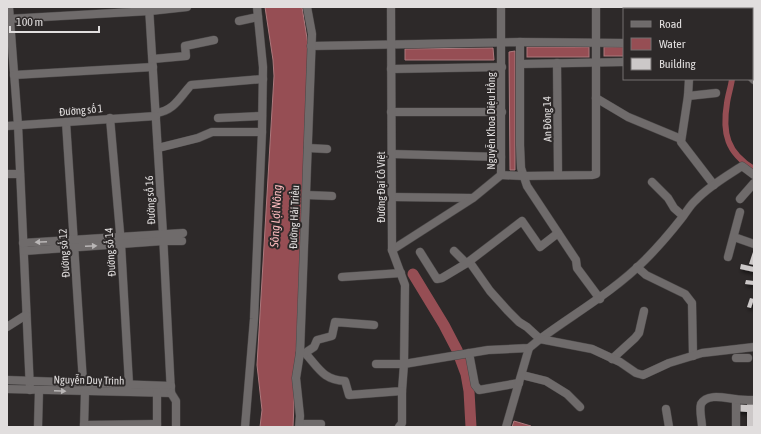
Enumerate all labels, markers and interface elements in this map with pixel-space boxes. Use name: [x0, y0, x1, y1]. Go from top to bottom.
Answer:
scale bar: [10, 8, 99, 34]
legend: [623, 8, 753, 80]
text: 100 m: [16, 15, 43, 29]
text: Road: [659, 17, 682, 31]
text: Water: [659, 37, 686, 51]
text: Building: [659, 57, 697, 71]
street label: Nguyễn Khoa Diệu Hồng: [485, 72, 498, 170]
street label: An Đông 14: [541, 96, 553, 142]
street label: Đường số 1: [59, 102, 103, 118]
street label: Đường Đại Cồ Việt: [375, 151, 388, 223]
street label: Đường số 16: [143, 175, 157, 225]
water label: Sông Lợi Nông: [267, 184, 285, 249]
street label: Đường Hải Triều: [287, 185, 301, 249]
street label: Đường số 14: [102, 227, 118, 277]
street label: Đường số 12: [56, 228, 72, 278]
one-way arrow: [35, 238, 47, 245]
one-way arrow: [85, 243, 97, 250]
street label: Nguyễn Duy Trinh: [53, 373, 125, 387]
one-way arrow: [54, 387, 66, 394]

